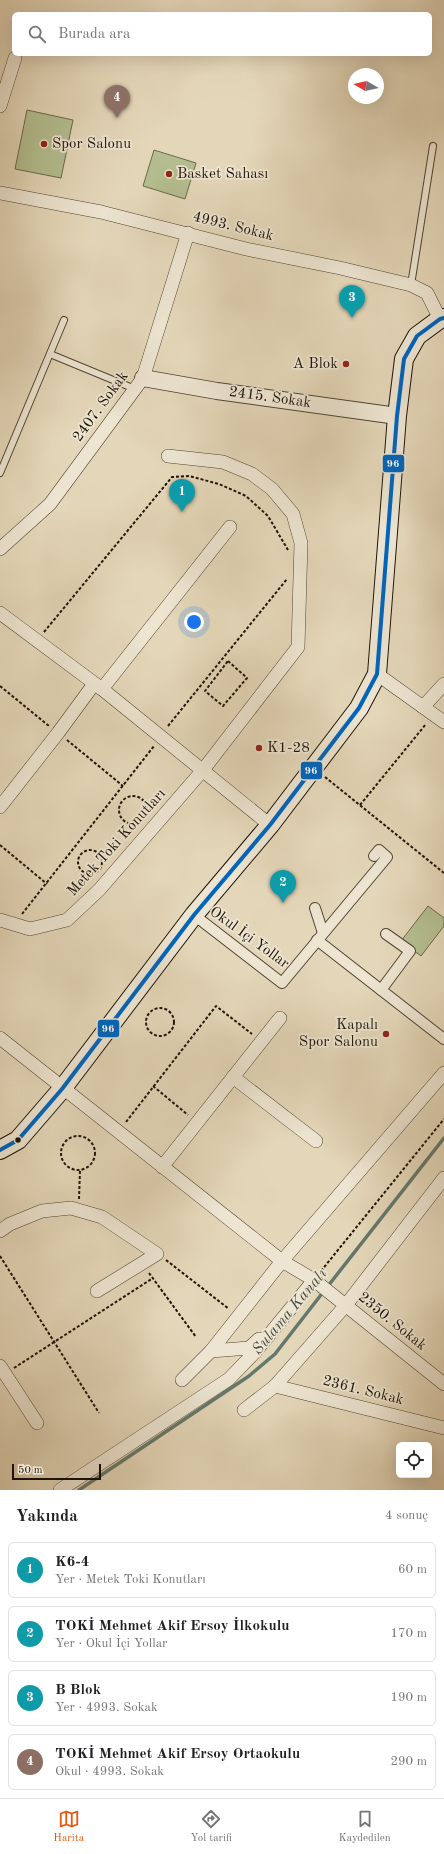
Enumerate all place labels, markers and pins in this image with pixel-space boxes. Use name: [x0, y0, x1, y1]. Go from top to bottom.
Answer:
pin: 4: [104, 85, 130, 118]
place label: Spor Salonu: [52, 137, 131, 152]
marker: Spor Salonu: [39, 139, 49, 149]
place label: Basket Sahası: [177, 167, 268, 182]
marker: Basket Sahası: [164, 169, 174, 179]
pin: 3: [339, 285, 365, 318]
place label: A Blok: [293, 357, 338, 372]
marker: A Blok: [341, 359, 351, 369]
pin: 1: [169, 479, 195, 512]
place label: K1-28: [267, 741, 310, 756]
marker: K1-28: [254, 743, 264, 753]
pin: 2: [270, 870, 296, 903]
place label: Kapalı Spor Salonu: [299, 1018, 378, 1050]
marker: Kapalı Spor Salonu: [381, 1029, 391, 1039]
unlabelled marker: [13, 1135, 23, 1145]

